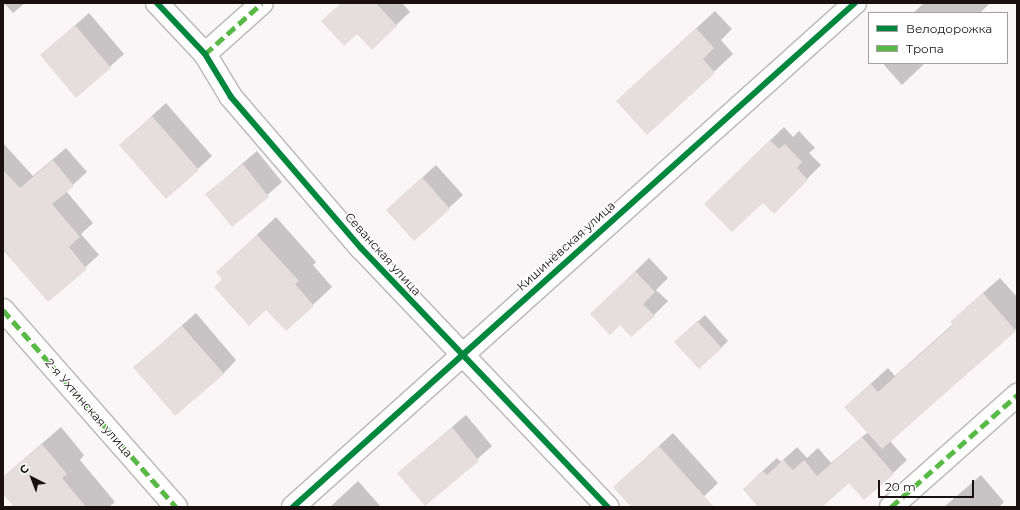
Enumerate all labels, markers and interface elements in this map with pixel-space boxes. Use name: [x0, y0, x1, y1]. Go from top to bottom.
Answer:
legend: [868, 12, 1008, 64]
text: Велодорожка: [906, 21, 992, 36]
text: Тропа: [906, 41, 944, 56]
street label: Кишинёвская улица: [514, 198, 618, 294]
street label: Севанская улица: [342, 210, 424, 298]
street label: 2-я Ухтинская улица: [42, 356, 136, 460]
north arrow: [12, 458, 52, 498]
text: С: [16, 461, 32, 477]
scale bar: [880, 472, 976, 498]
text: 20 m: [885, 479, 916, 494]

